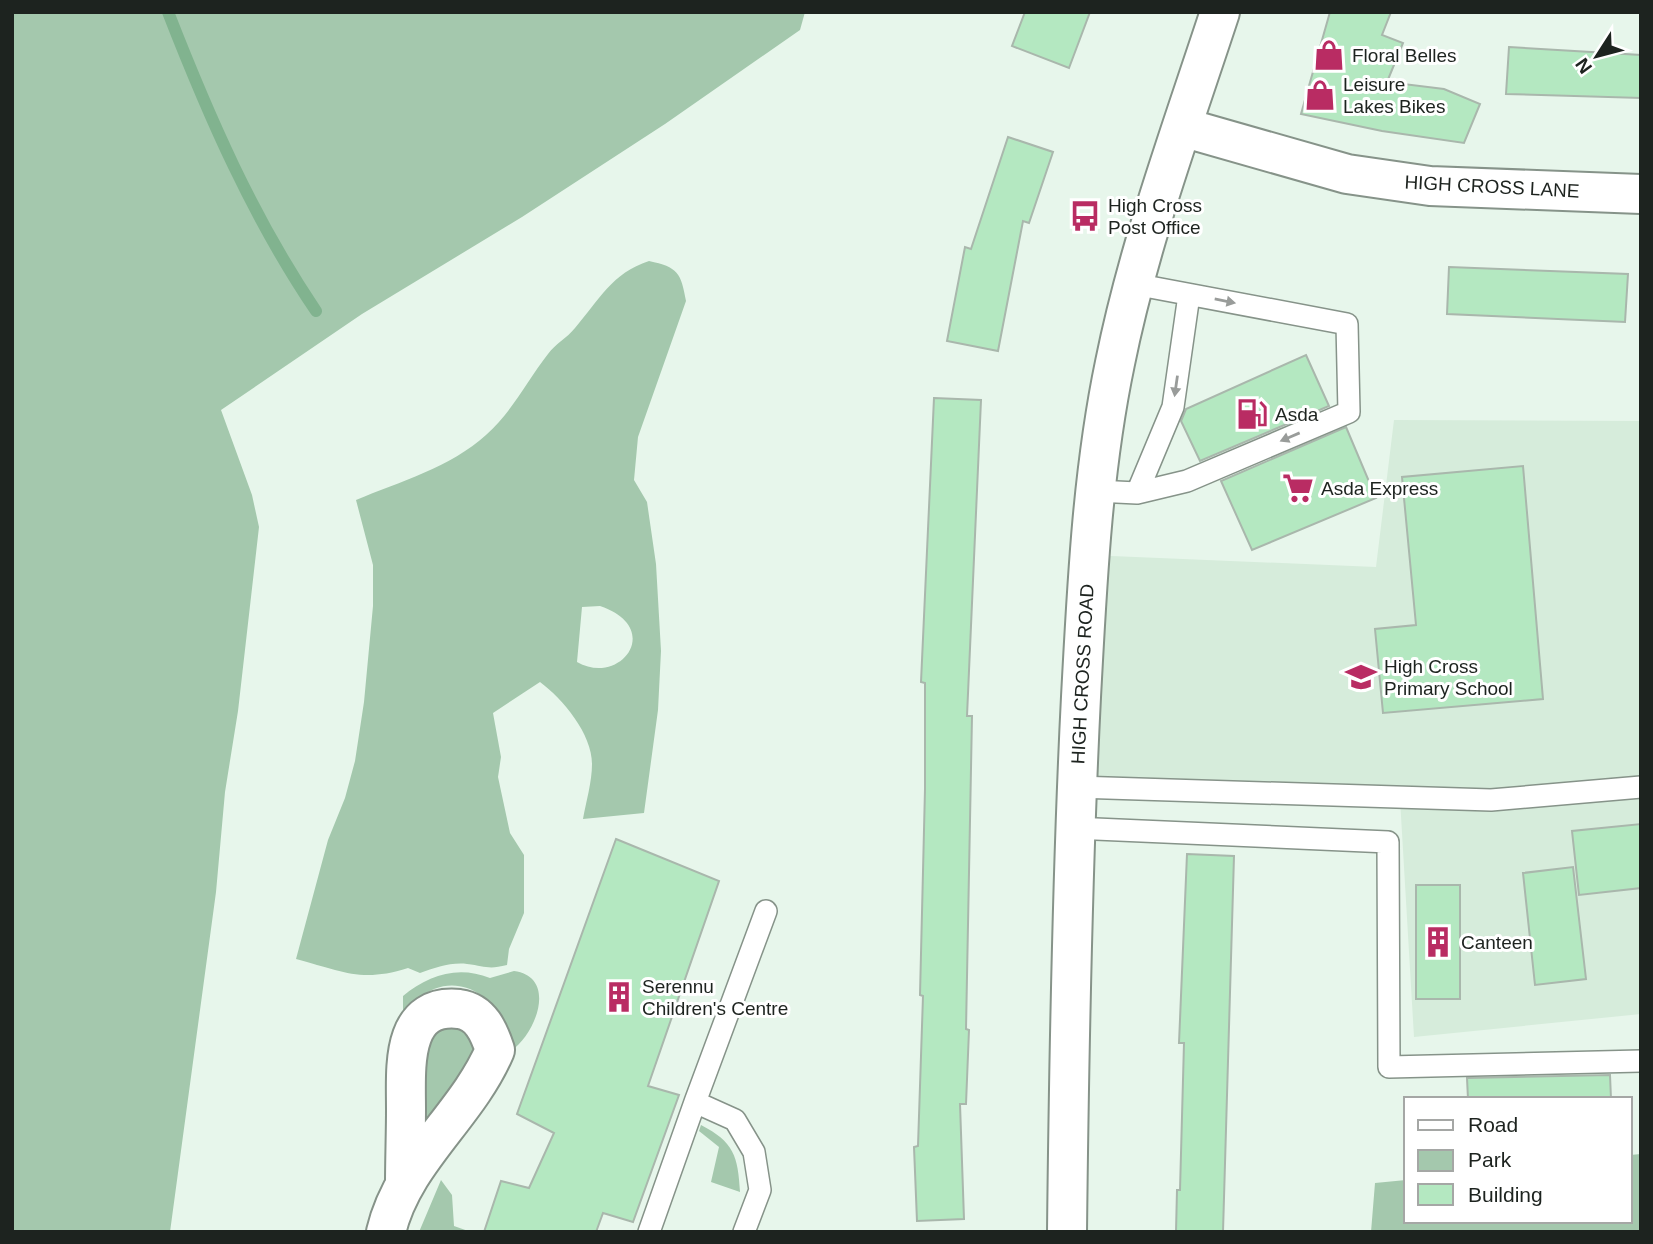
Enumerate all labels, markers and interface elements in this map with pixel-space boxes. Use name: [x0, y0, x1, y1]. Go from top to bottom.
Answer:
north arrow: [1562, 21, 1632, 91]
shop icon: Floral Belles: [1312, 38, 1346, 72]
place label: Floral Belles: [1352, 45, 1457, 66]
text: N: [1571, 54, 1596, 77]
place label: Leisure Lakes Bikes: [1343, 74, 1445, 117]
shop icon: Leisure Lakes Bikes: [1303, 78, 1337, 112]
street label: HIGH CROSS LANE: [1404, 171, 1580, 202]
place label: High Cross Post Office: [1108, 195, 1202, 238]
bus stop icon: High Cross Post Office: [1068, 199, 1102, 233]
one-way arrow: [1214, 296, 1236, 307]
one-way arrow: [1170, 376, 1181, 398]
fuel station icon: Asda: [1235, 397, 1269, 431]
place label: Asda: [1275, 404, 1319, 425]
one-way arrow: [1279, 432, 1300, 443]
supermarket icon: Asda Express: [1281, 471, 1315, 505]
place label: Asda Express: [1321, 478, 1438, 499]
street label: HIGH CROSS ROAD: [1067, 583, 1098, 765]
place label: High Cross Primary School: [1384, 656, 1513, 699]
school or university icon: High Cross Primary School: [1344, 660, 1378, 694]
building icon: Canteen: [1421, 925, 1455, 959]
place label: Canteen: [1461, 932, 1533, 953]
place label: Serennu Children's Centre: [642, 976, 788, 1019]
building icon: Serennu Children's Centre: [602, 980, 636, 1014]
legend: [1404, 1097, 1632, 1223]
text: Road: [1468, 1113, 1518, 1136]
text: Park: [1468, 1148, 1512, 1171]
text: Building: [1468, 1183, 1543, 1206]

